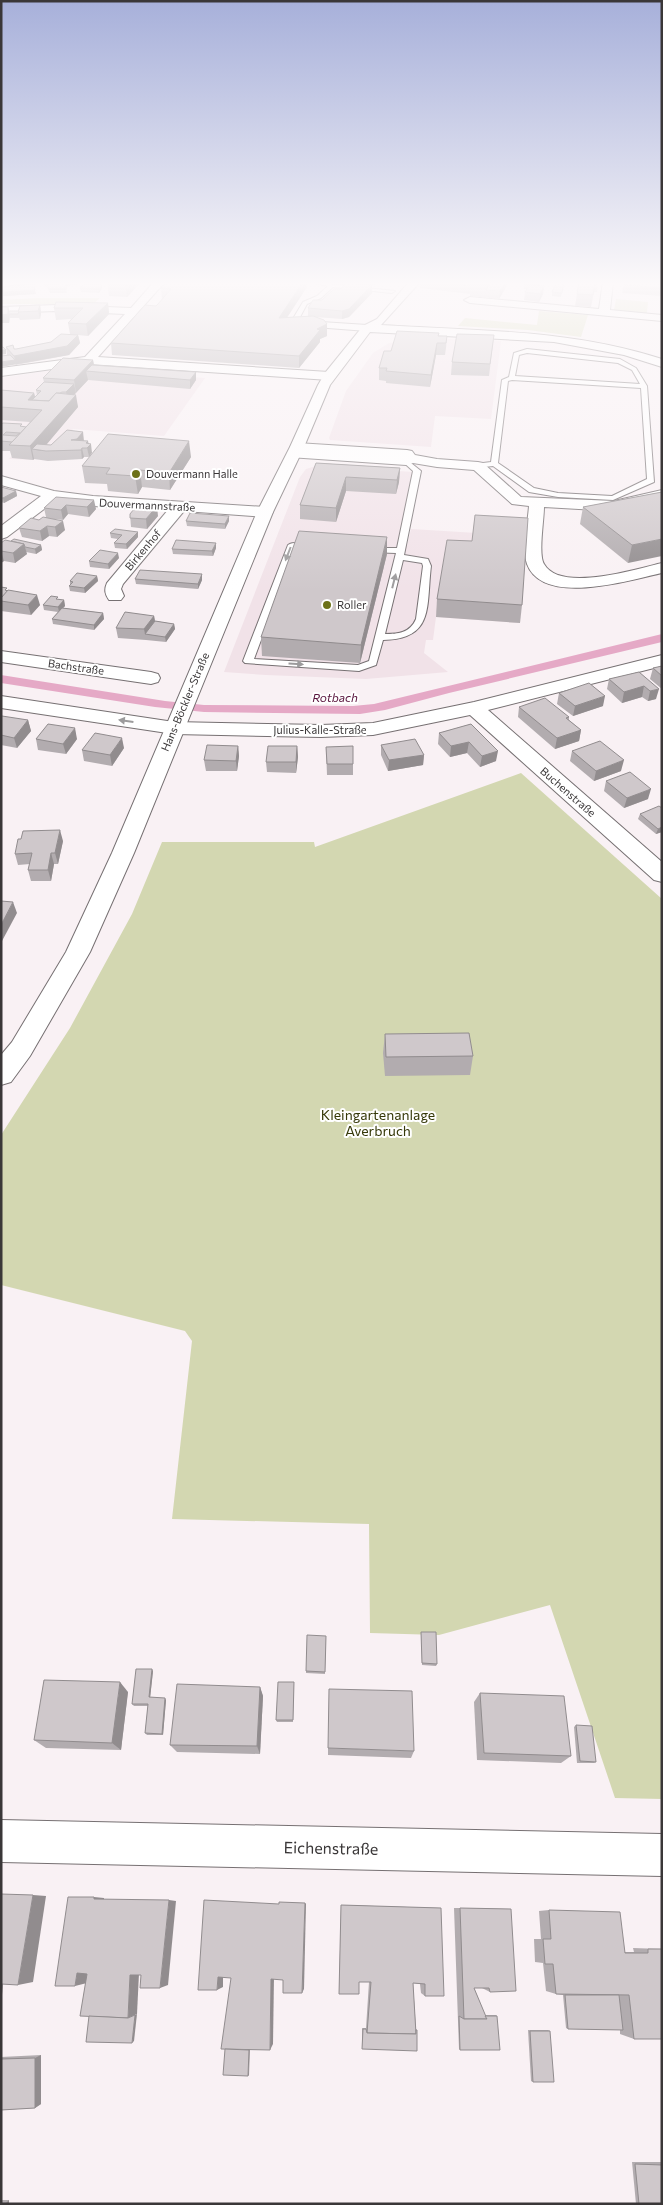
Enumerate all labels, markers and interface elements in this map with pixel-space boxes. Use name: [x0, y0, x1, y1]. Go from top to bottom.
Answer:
place label: Douvermann Halle: [146, 467, 238, 480]
marker: Douvermann Halle: [130, 468, 142, 480]
street label: Douvermannstraße: [99, 495, 196, 514]
street label: Birkenhof: [122, 526, 164, 573]
one-way arrow: [284, 547, 292, 562]
one-way arrow: [390, 574, 398, 589]
place label: Roller: [337, 598, 367, 611]
marker: Roller: [321, 599, 333, 611]
street label: Hans-Böckler-Straße: [158, 650, 211, 753]
street label: Bachstraße: [47, 656, 105, 677]
one-way arrow: [288, 660, 304, 668]
water label: Rotbach: [312, 690, 358, 704]
one-way arrow: [118, 717, 134, 725]
street label: Julius-Kalle-Straße: [273, 723, 367, 737]
street label: Buchenstraße: [538, 764, 599, 819]
park label: Kleingartenanlage Averbruch: [321, 1106, 435, 1139]
street label: Eichenstraße: [283, 1837, 379, 1858]

